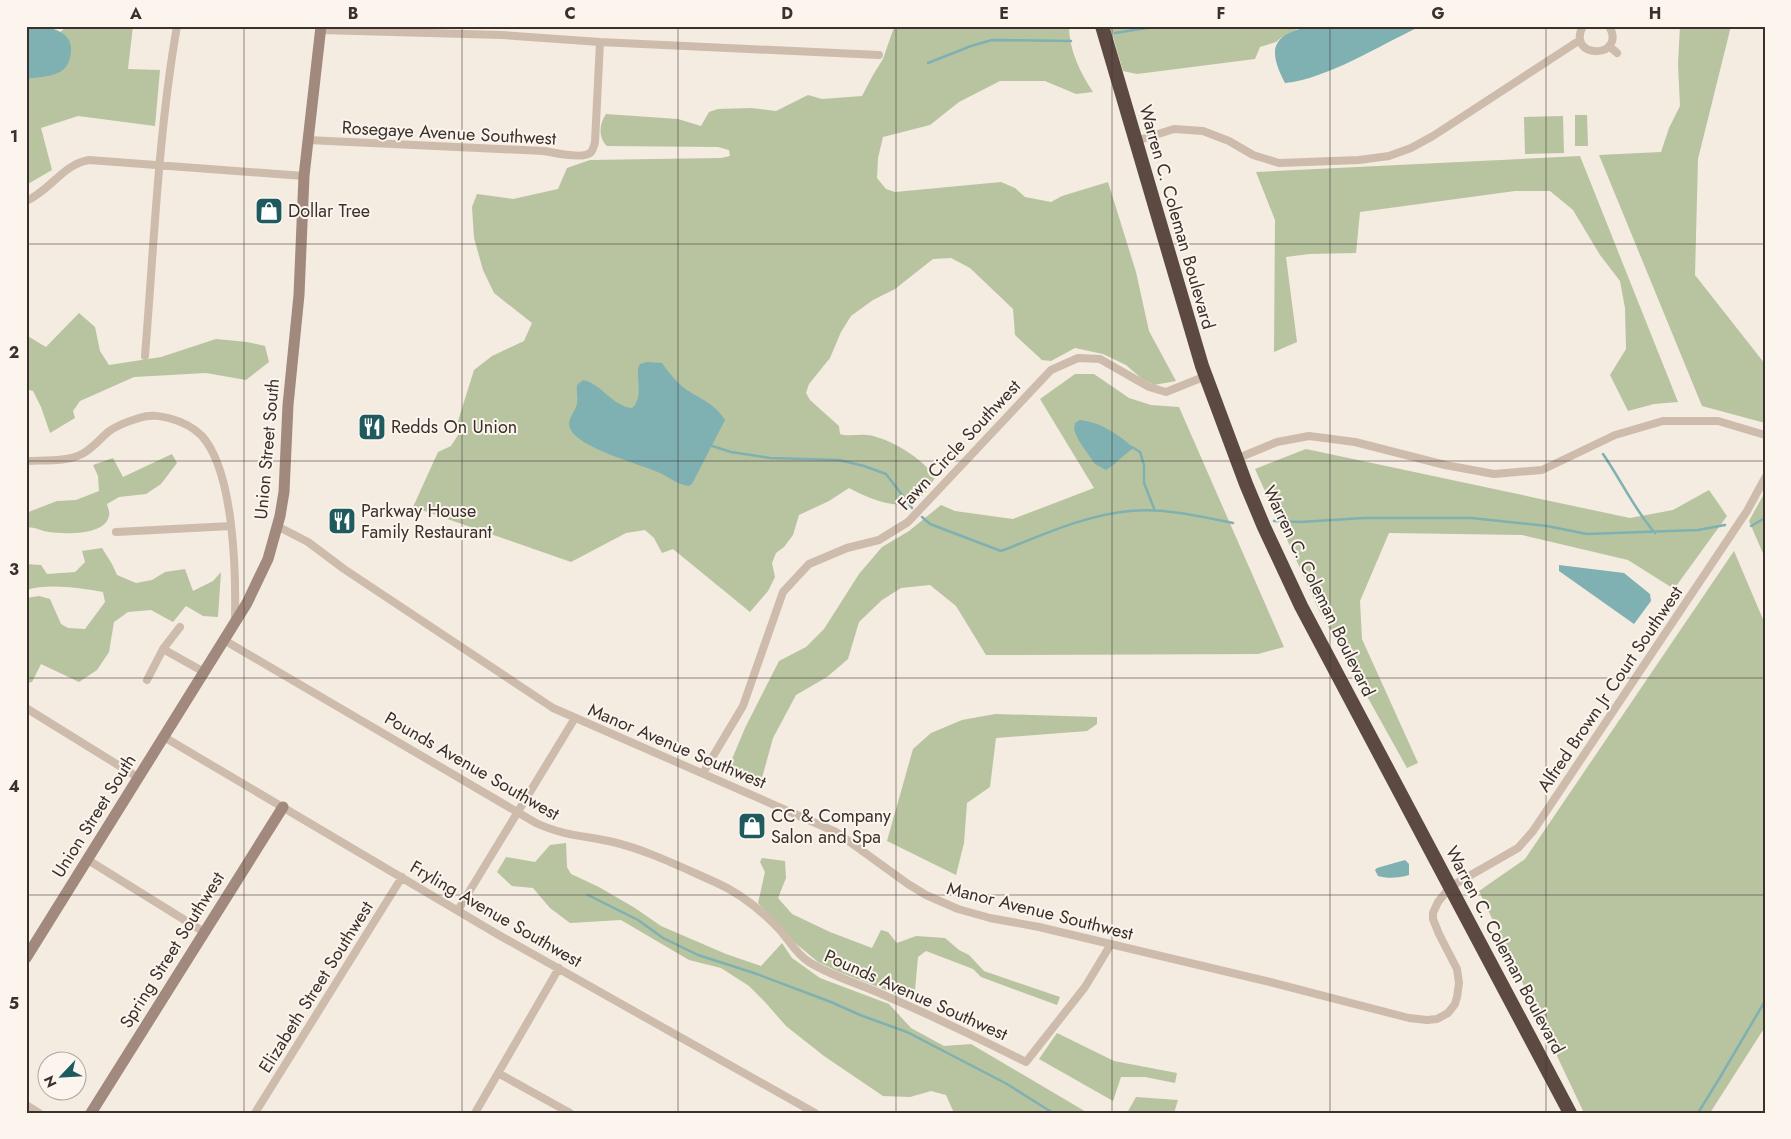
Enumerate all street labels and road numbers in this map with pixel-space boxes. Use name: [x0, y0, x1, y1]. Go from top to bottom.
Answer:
street label: Warren C. Coleman Boulevard: [1132, 102, 1222, 332]
street label: Rosegaye Avenue Southwest: [341, 114, 558, 152]
street label: Fawn Circle Southwest: [891, 373, 1027, 516]
street label: Union Street South: [248, 377, 286, 521]
street label: Warren C. Coleman Boulevard: [1256, 481, 1382, 701]
street label: Alfred Brown Jr Court Southwest: [1531, 580, 1689, 797]
street label: Manor Avenue Southwest: [584, 697, 771, 796]
street label: Pounds Avenue Southwest: [380, 705, 565, 827]
street label: Union Street South: [46, 749, 142, 883]
street label: Warren C. Coleman Boulevard: [1439, 841, 1571, 1059]
street label: Fryling Avenue Southwest: [405, 854, 587, 974]
street label: Spring Street Southwest: [113, 866, 231, 1033]
street label: Manor Avenue Southwest: [944, 875, 1137, 947]
street label: Elizabeth Street Southwest: [252, 895, 380, 1078]
street label: Pounds Avenue Southwest: [820, 943, 1012, 1047]

